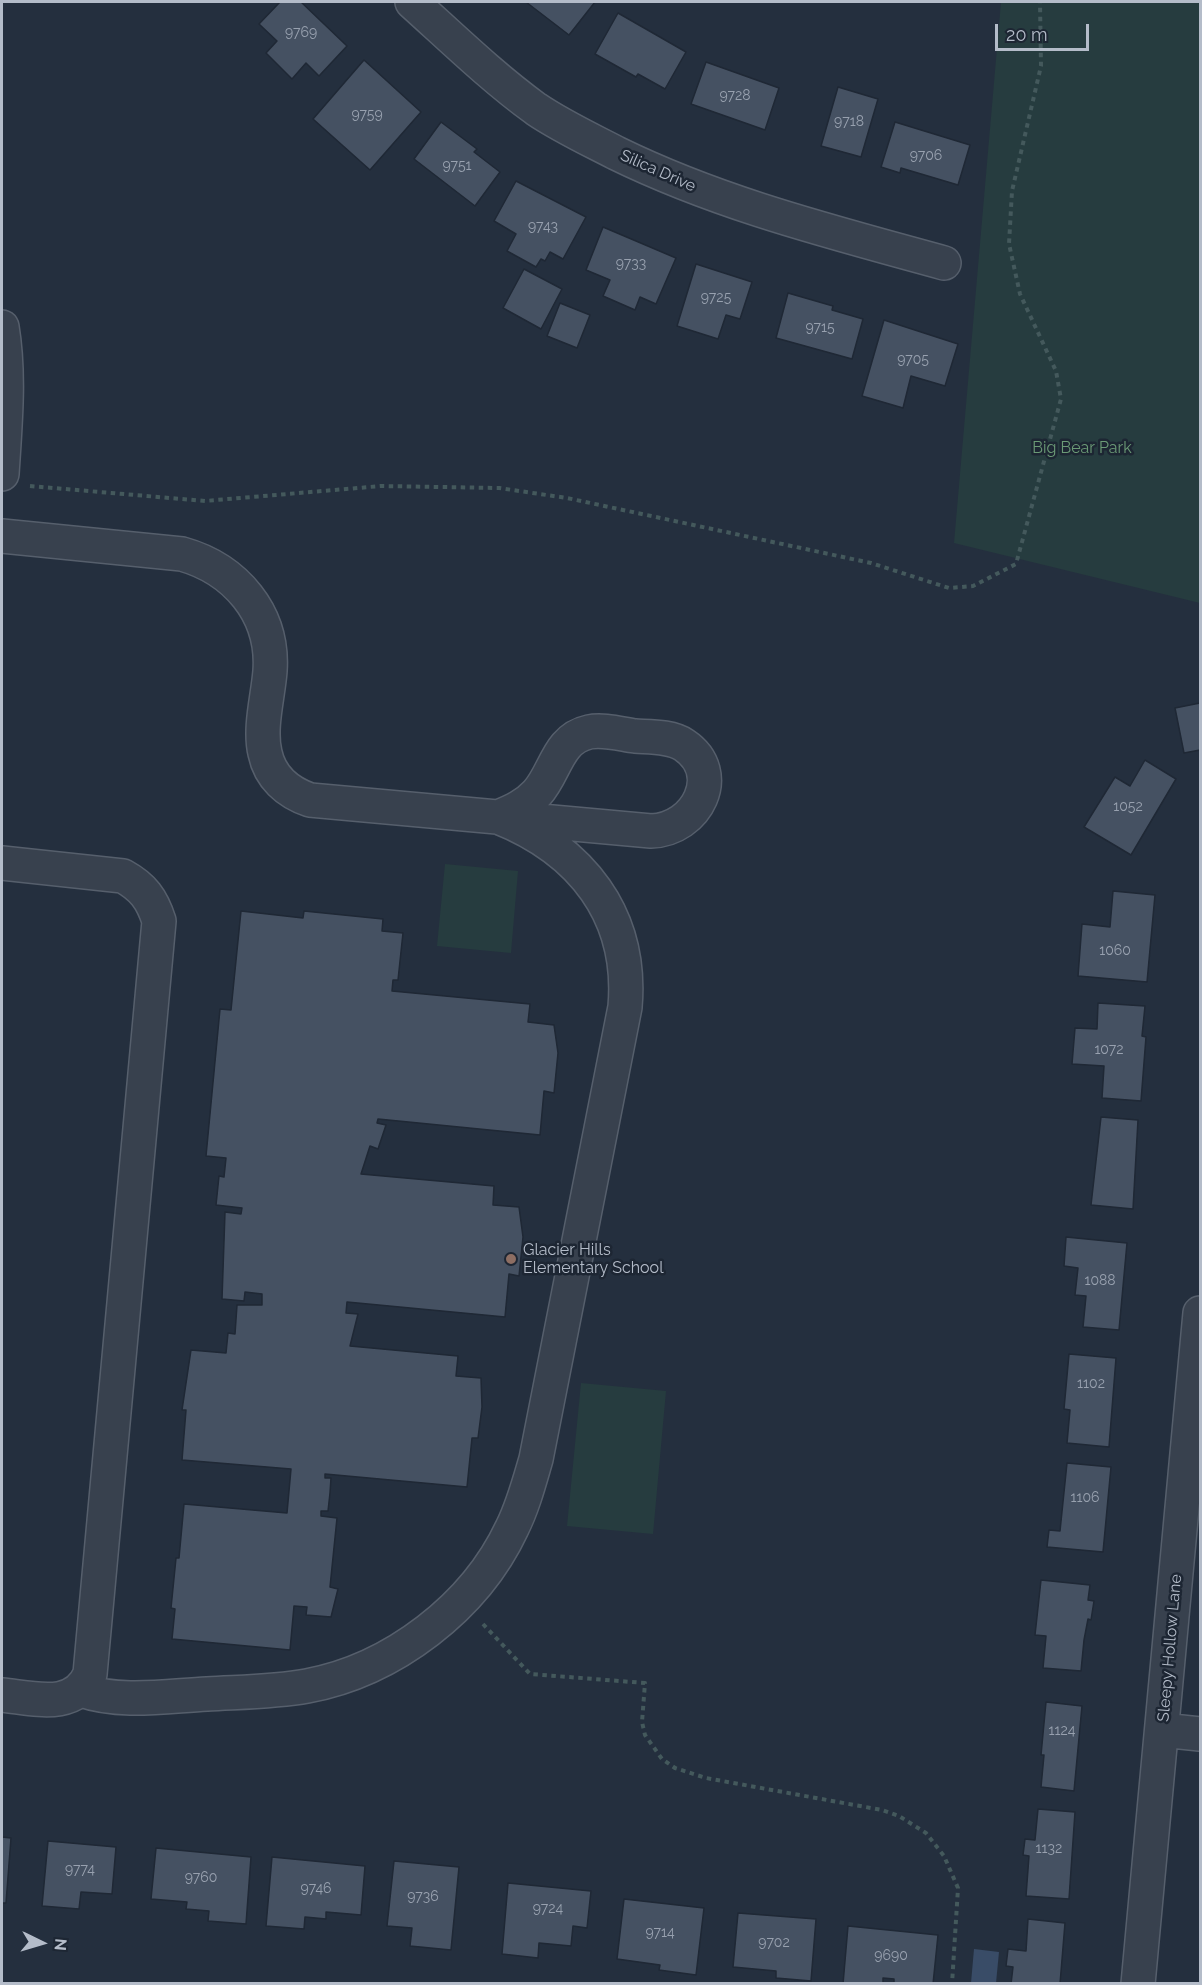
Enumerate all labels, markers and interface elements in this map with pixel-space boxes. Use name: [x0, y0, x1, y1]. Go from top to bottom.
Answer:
scale bar: [998, 12, 1092, 50]
text: 20 m: [1006, 24, 1048, 45]
house number: 9769: [285, 25, 317, 41]
house number: 9728: [719, 88, 751, 104]
house number: 9759: [351, 107, 383, 123]
house number: 9718: [834, 114, 864, 130]
street label: Silica Drive: [617, 146, 699, 196]
house number: 9706: [910, 148, 942, 164]
house number: 9751: [442, 158, 472, 174]
house number: 9743: [528, 219, 558, 235]
house number: 9733: [616, 256, 646, 272]
house number: 9725: [701, 290, 731, 306]
house number: 9715: [805, 320, 835, 336]
house number: 9705: [897, 352, 929, 368]
park label: Big Bear Park: [1032, 438, 1132, 458]
house number: 1052: [1113, 799, 1143, 815]
house number: 1060: [1099, 943, 1131, 959]
house number: 1072: [1094, 1042, 1124, 1058]
place label: Glacier Hills Elementary School: [523, 1240, 663, 1278]
marker: Glacier Hills Elementary School: [504, 1252, 518, 1266]
house number: 1088: [1084, 1273, 1116, 1289]
house number: 1102: [1077, 1376, 1105, 1392]
house number: 1106: [1071, 1490, 1099, 1506]
street label: Sleepy Hollow Lane: [1154, 1573, 1186, 1723]
house number: 1124: [1049, 1723, 1075, 1739]
house number: 1132: [1036, 1841, 1062, 1857]
house number: 9774: [65, 1862, 95, 1878]
house number: 9760: [185, 1870, 217, 1886]
house number: 9746: [301, 1881, 331, 1897]
house number: 9736: [407, 1889, 439, 1905]
house number: 9724: [533, 1901, 563, 1917]
north arrow: [12, 1913, 72, 1973]
house number: 9714: [645, 1925, 675, 1941]
house number: 9702: [758, 1935, 790, 1951]
text: N: [50, 1938, 70, 1952]
house number: 9690: [874, 1948, 908, 1964]

